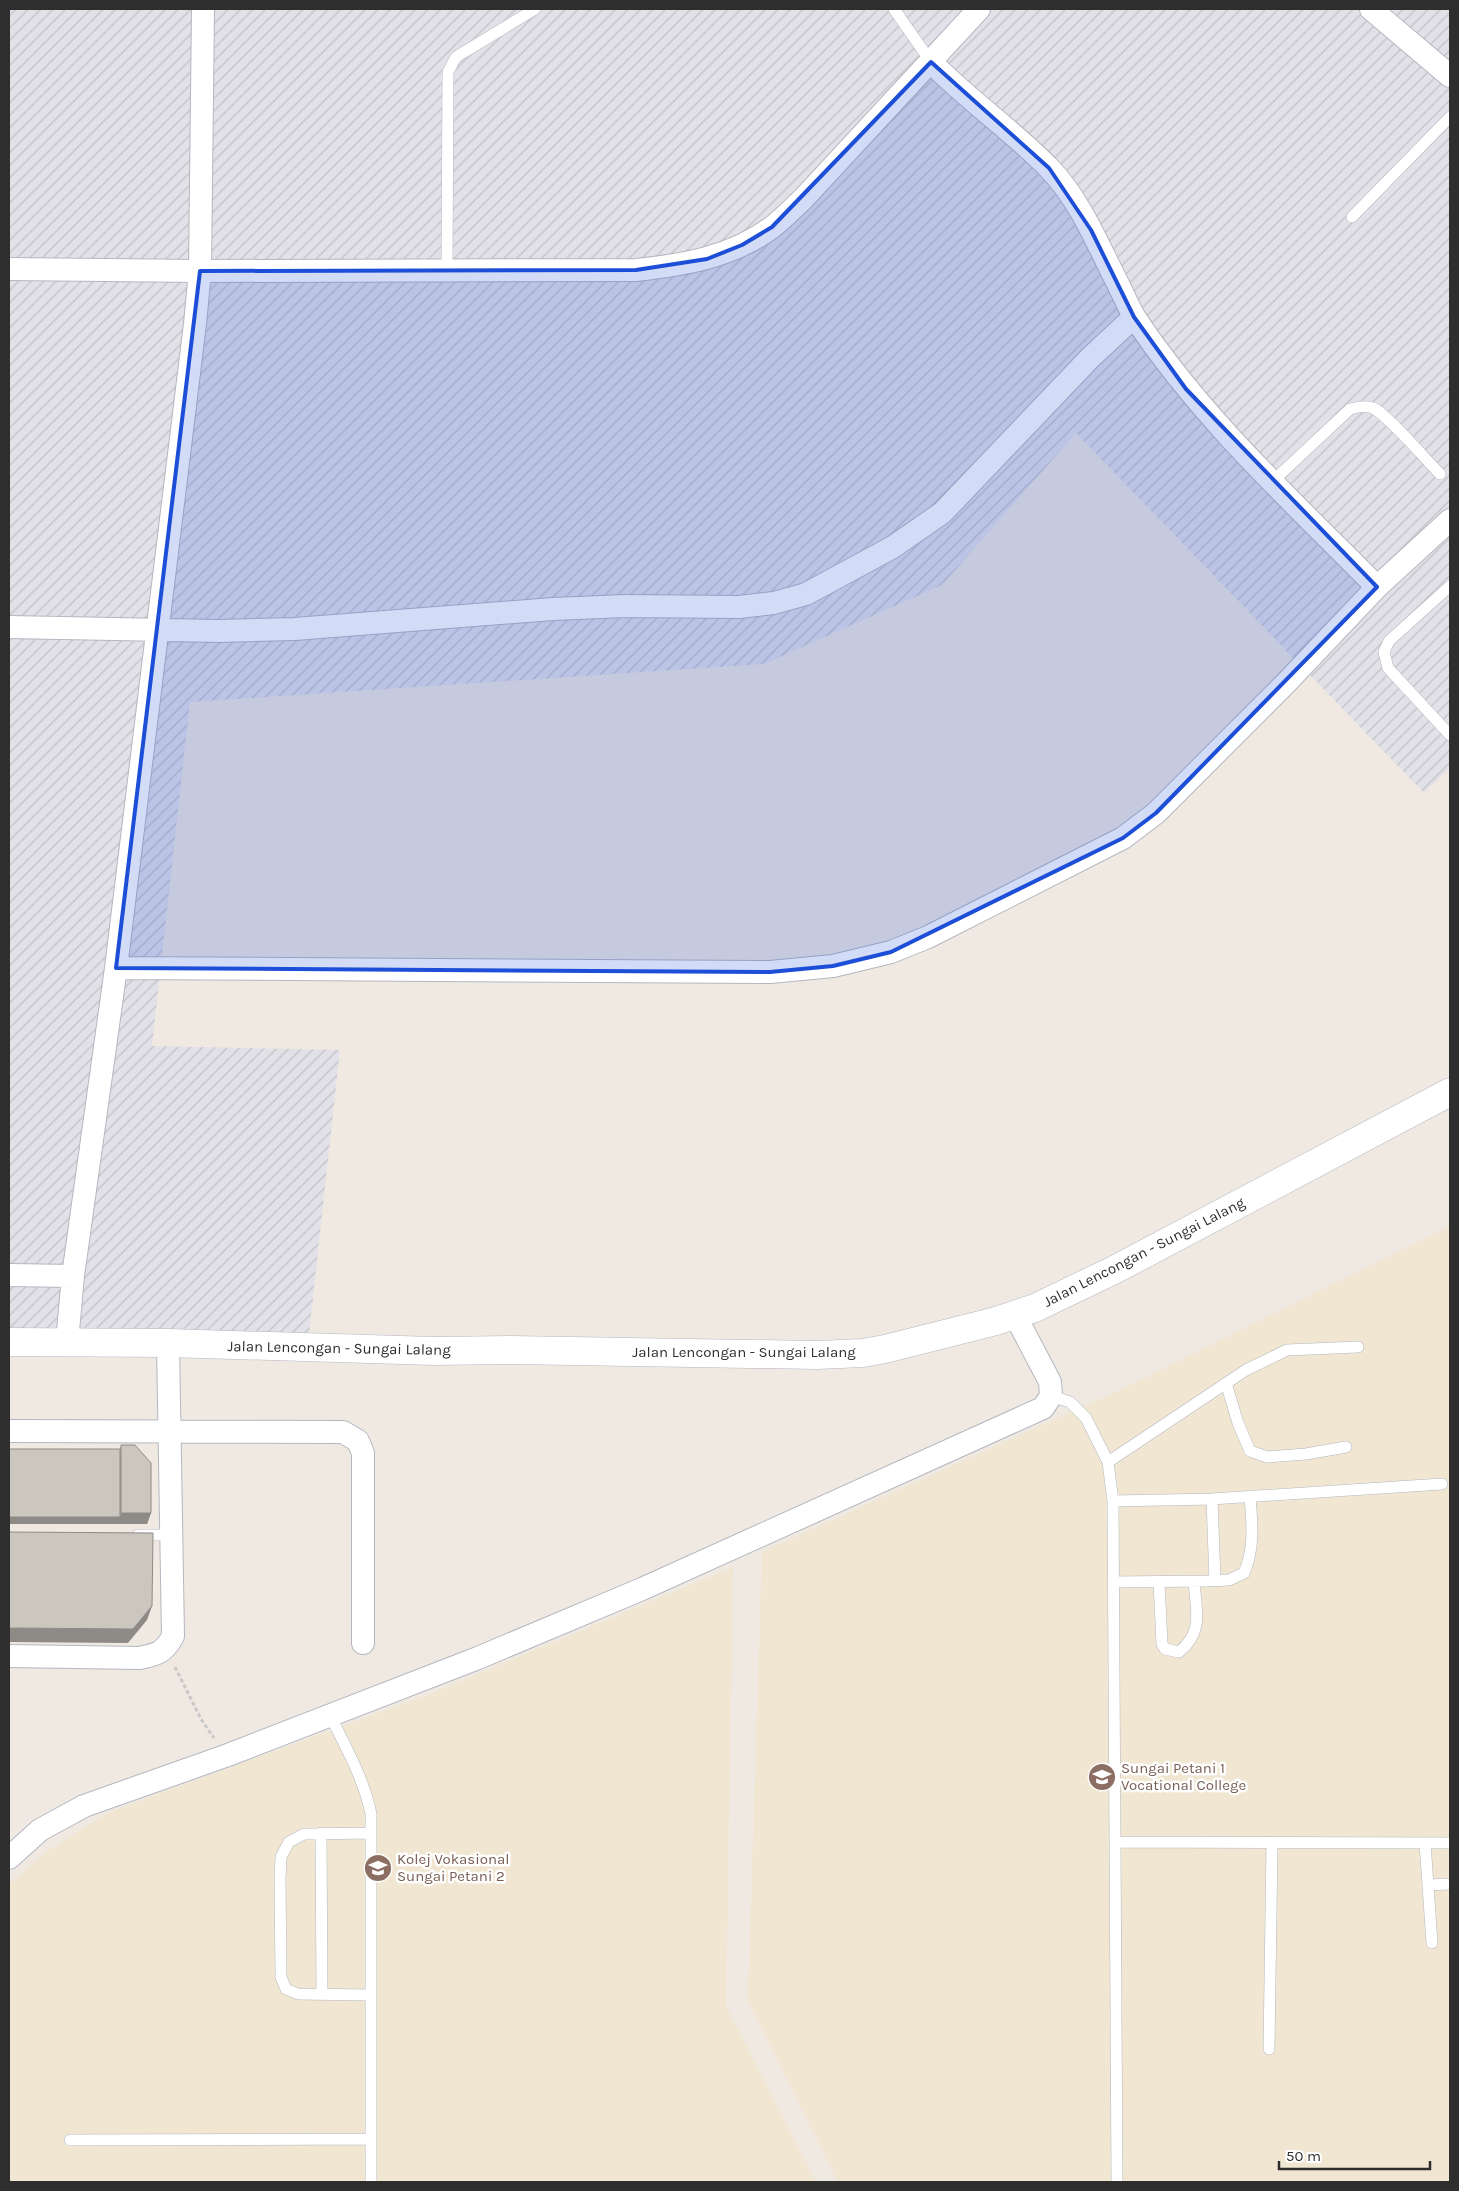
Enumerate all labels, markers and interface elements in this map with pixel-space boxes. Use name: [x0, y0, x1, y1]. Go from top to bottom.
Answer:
street label: Jalan Lencongan - Sungai Lalang: [1040, 1193, 1248, 1311]
street label: Jalan Lencongan - Sungai Lalang: [227, 1337, 451, 1359]
street label: Jalan Lencongan - Sungai Lalang: [632, 1343, 856, 1361]
place label: Sungai Petani 1 Vocational College: [1121, 1759, 1246, 1794]
school or university icon: Sungai Petani 1 Vocational College: [1087, 1762, 1117, 1792]
place label: Kolej Vokasional Sungai Petani 2: [397, 1850, 509, 1885]
school or university icon: Kolej Vokasional Sungai Petani 2: [363, 1853, 393, 1883]
scale bar: [1279, 2138, 1430, 2170]
text: 50 m: [1286, 2147, 1321, 2165]

